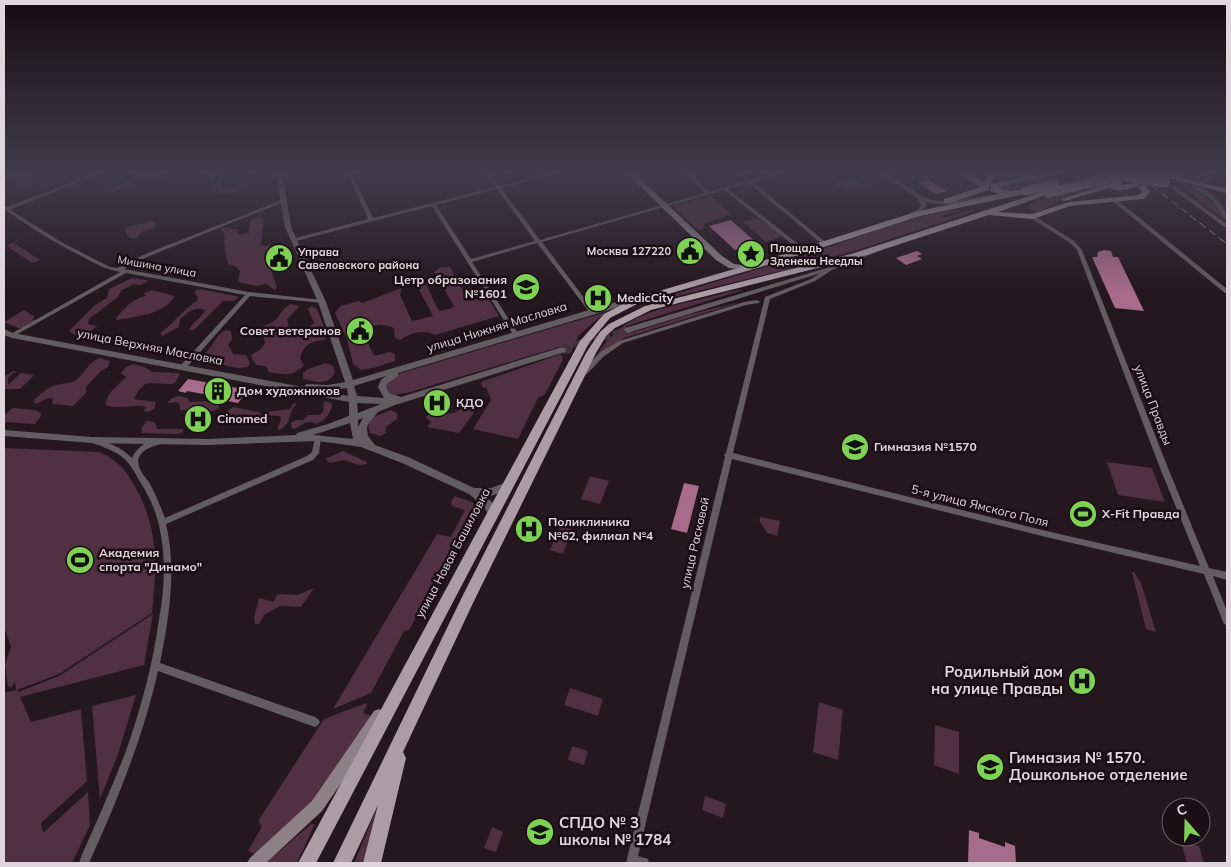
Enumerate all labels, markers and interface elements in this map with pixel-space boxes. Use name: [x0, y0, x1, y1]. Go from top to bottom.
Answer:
public building icon: Москва 127220: [675, 236, 705, 266]
place icon: Площадь Зденека Неедлы: [736, 239, 766, 269]
place label: Площадь Зденека Неедлы: [770, 241, 863, 268]
public building icon: Управа Савеловского района: [264, 243, 294, 273]
place label: Москва 127220: [587, 244, 671, 258]
place label: Управа Савеловского района: [297, 245, 419, 272]
street label: Мишина улица: [117, 252, 197, 280]
place label: Цетр образования №1601: [394, 272, 507, 301]
school or university icon: Цетр образования №1601: [511, 272, 541, 302]
hospital icon: MedicCity: [583, 283, 613, 313]
place label: MedicCity: [617, 290, 674, 305]
street label: улица Нижняя Масловка: [425, 298, 569, 355]
public building icon: Совет ветеранов: [345, 316, 375, 346]
place label: Совет ветеранов: [240, 323, 341, 338]
street label: улица Верхняя Масловка: [76, 325, 224, 368]
street label: улица Правды: [1131, 362, 1176, 447]
building icon: Дом художников: [203, 376, 233, 406]
place label: Дом художников: [237, 383, 340, 398]
hospital icon: КДО: [422, 388, 452, 418]
place label: КДО: [456, 395, 484, 410]
hospital icon: Cinomed: [183, 404, 213, 434]
place label: Cinomed: [217, 411, 268, 426]
school or university icon: Гимназия №1570: [840, 432, 870, 462]
place label: Гимназия №1570: [874, 439, 977, 454]
street label: 5-я улица Ямского Поля: [910, 481, 1050, 530]
street label: улица Новая Башиловка: [412, 485, 493, 620]
street label: улица Расковой: [677, 496, 712, 590]
sports icon: X-Fit Правда: [1068, 499, 1098, 529]
place label: X-Fit Правда: [1101, 506, 1180, 521]
hospital icon: Поликлиника №62, филиал №4: [514, 514, 544, 544]
place label: Поликлиника №62, филиал №4: [548, 514, 653, 543]
sports icon: Академия спорта "Динамо": [65, 545, 95, 575]
place label: Академия спорта "Динамо": [99, 545, 202, 574]
place label: Родильный дом на улице Правды: [931, 662, 1063, 698]
hospital icon: Родильный дом на улице Правды: [1067, 666, 1097, 696]
place label: Гимназия № 1570. Дошкольное отделение: [1009, 748, 1188, 784]
school or university icon: Гимназия № 1570. Дошкольное отделение: [975, 752, 1005, 782]
north arrow: [1161, 797, 1211, 847]
text: С: [1174, 800, 1189, 820]
place label: СПДО № 3 школы № 1784: [559, 813, 671, 849]
school or university icon: СПДО № 3 школы № 1784: [525, 817, 555, 847]

